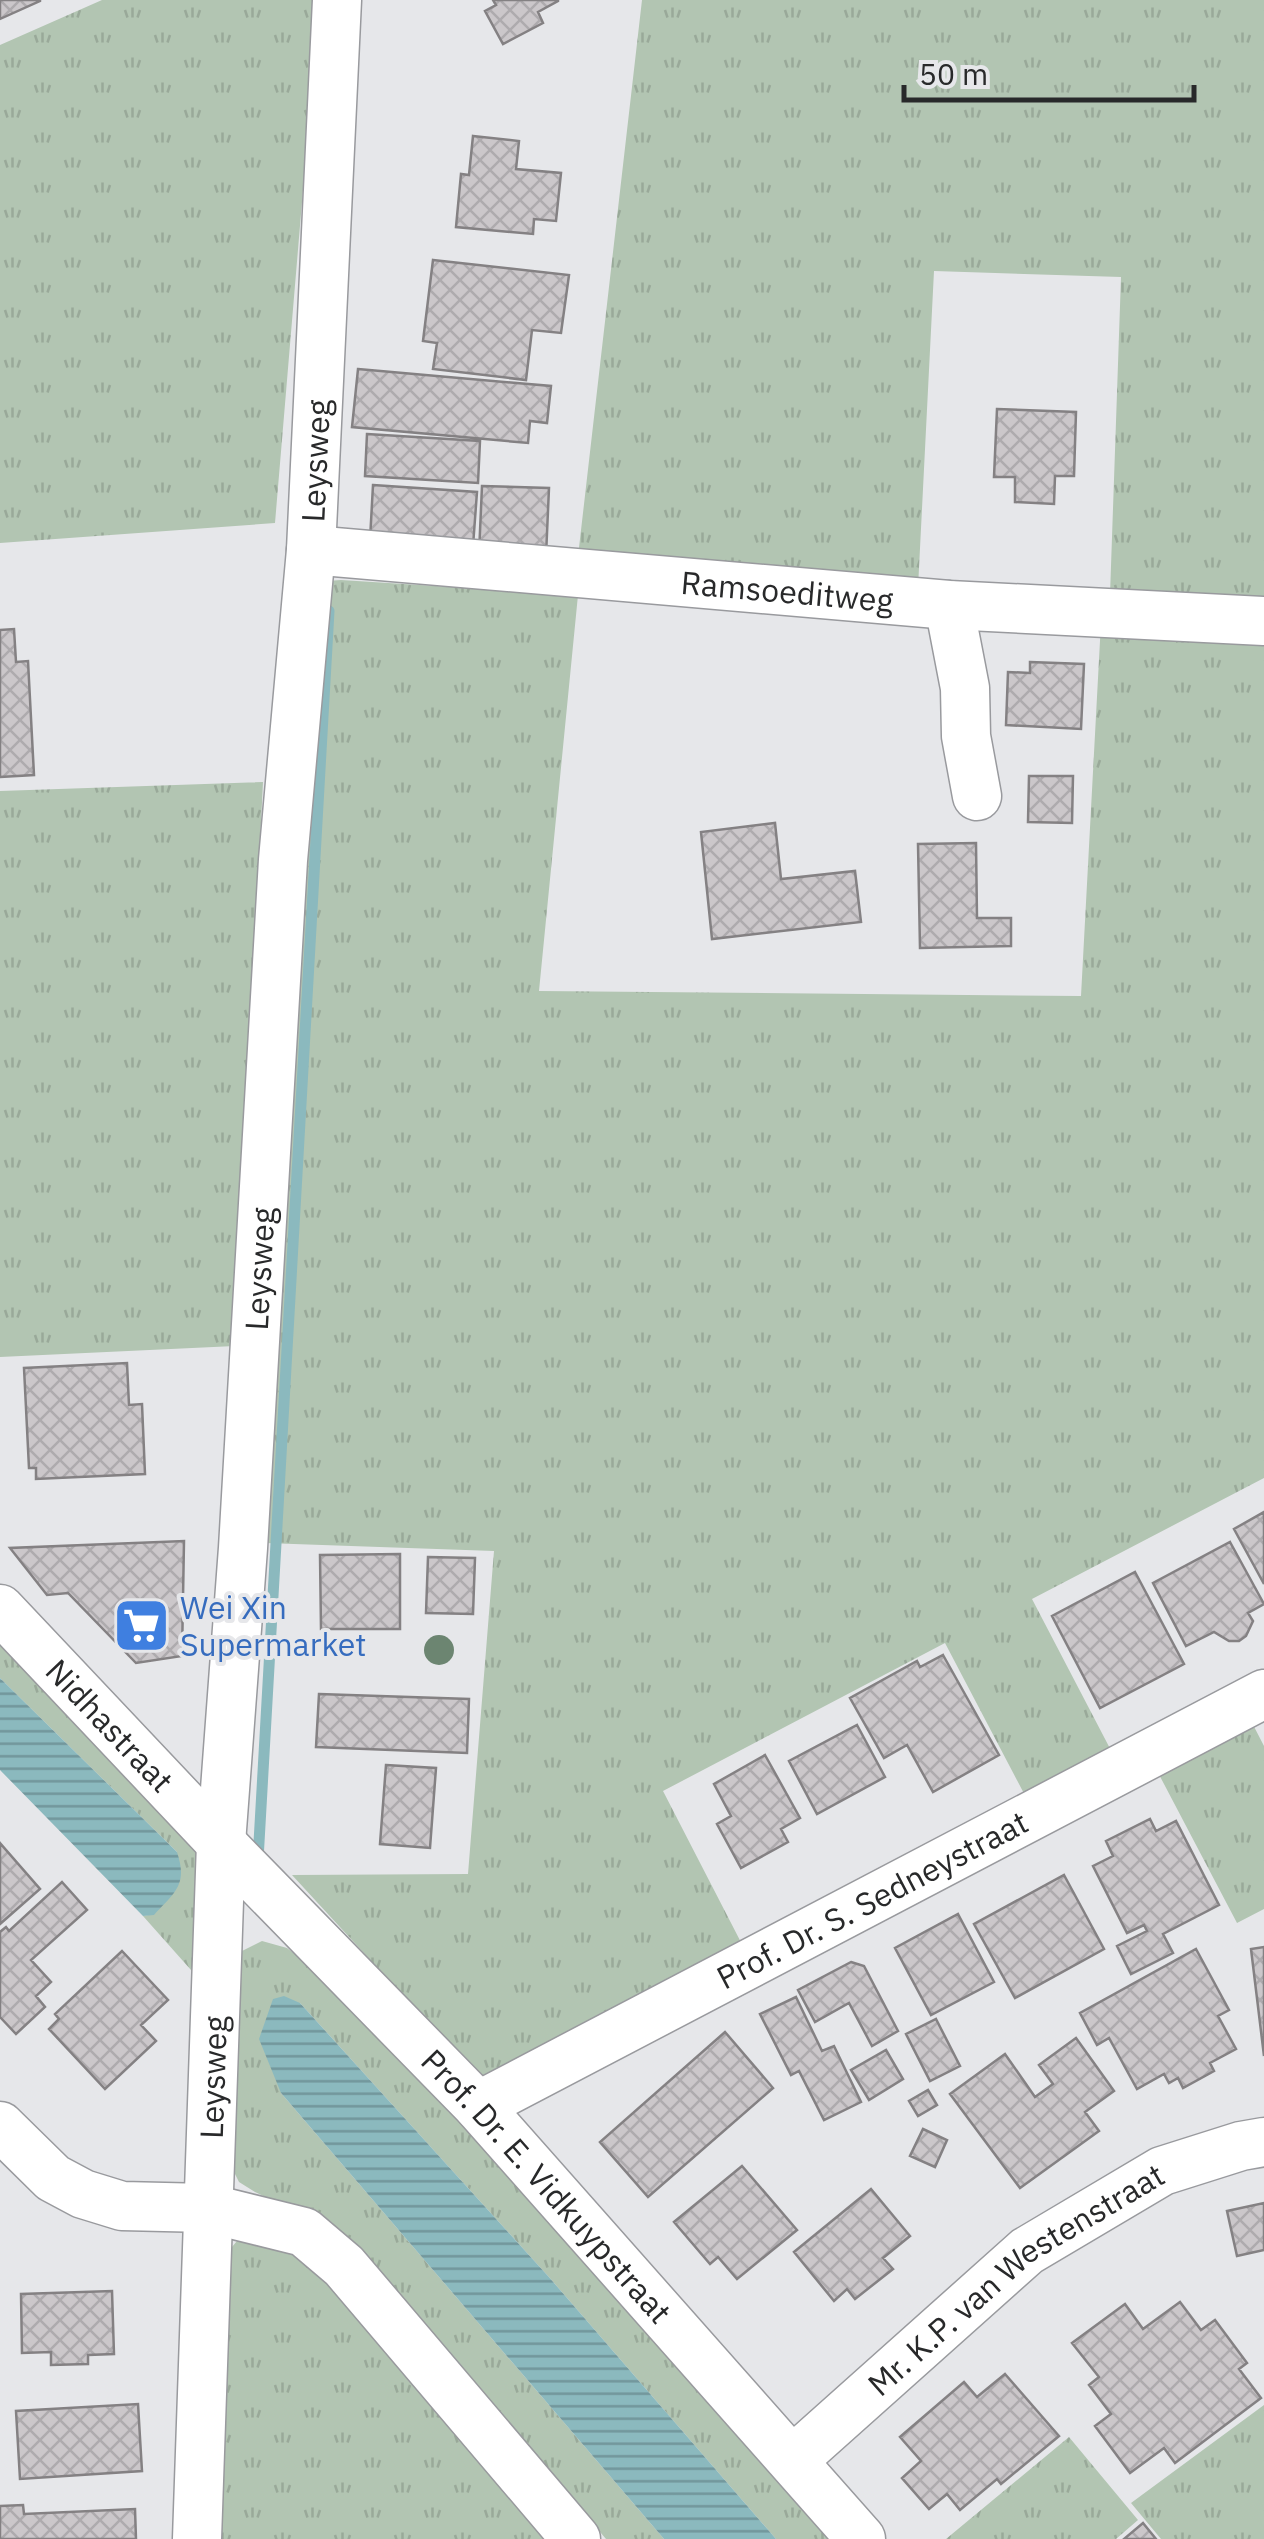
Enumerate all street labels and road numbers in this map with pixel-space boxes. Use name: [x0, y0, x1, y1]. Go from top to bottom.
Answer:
street label: Leysweg: [291, 398, 339, 523]
street label: Ramsoeditweg: [679, 561, 895, 621]
street label: Leysweg: [235, 1206, 284, 1331]
street label: Nidhastraat: [37, 1650, 183, 1801]
street label: Prof. Dr. S. Sedneystraat: [709, 1801, 1035, 1998]
street label: Leysweg: [190, 2015, 236, 2140]
street label: Prof. Dr. E. Vidkuypstraat: [413, 2040, 681, 2332]
street label: Mr. K.P. van Westenstraat: [858, 2154, 1172, 2405]

